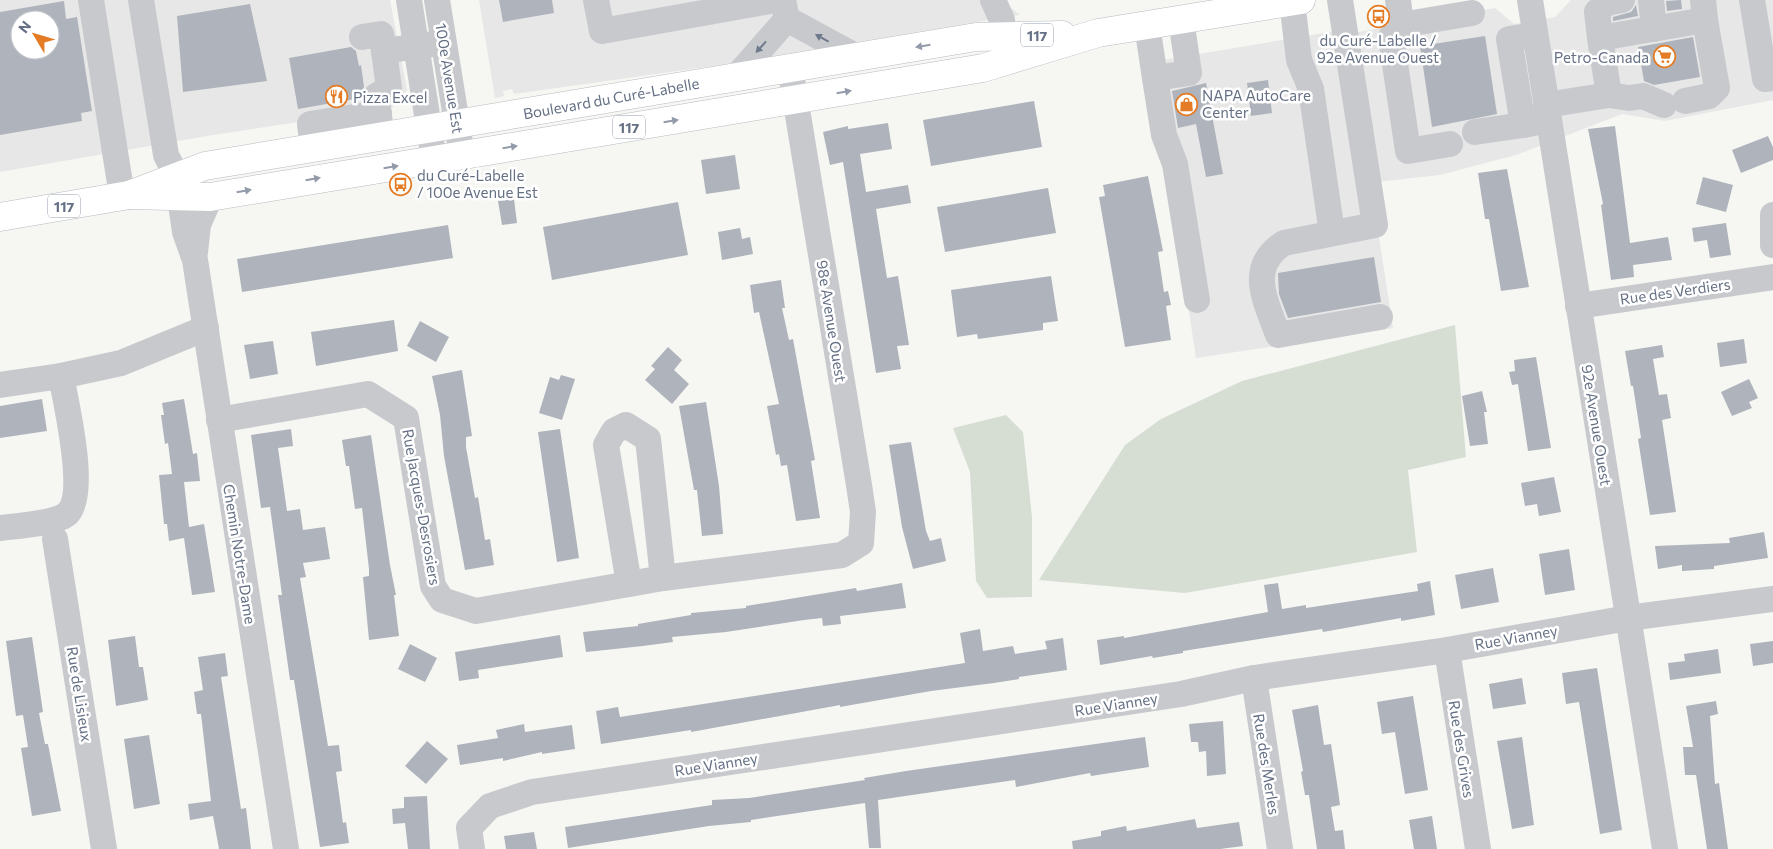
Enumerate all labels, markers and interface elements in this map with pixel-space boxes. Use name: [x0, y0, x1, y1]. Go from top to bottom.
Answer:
bus stop icon: du Curé-Labelle / 92e Avenue Ouest: [1366, 5, 1390, 29]
north arrow: [10, 10, 60, 60]
text: N: [14, 17, 34, 36]
street label: 100e Avenue Est: [432, 22, 468, 134]
road number: 117: [1021, 24, 1053, 46]
place label: du Curé-Labelle / 92e Avenue Ouest: [1317, 31, 1439, 66]
one-way arrow: [815, 34, 829, 42]
one-way arrow: [756, 41, 767, 54]
one-way arrow: [915, 42, 931, 50]
supermarket icon: Petro-Canada: [1653, 45, 1677, 69]
place label: Petro-Canada: [1554, 48, 1649, 66]
street label: Boulevard du Curé-Labelle: [522, 74, 701, 122]
restaurant icon: Pizza Excel: [325, 85, 349, 109]
place label: NAPA AutoCare Center: [1202, 86, 1311, 121]
one-way arrow: [836, 87, 852, 95]
place label: Pizza Excel: [353, 88, 428, 106]
shop icon: NAPA AutoCare Center: [1174, 92, 1198, 116]
road number: 117: [613, 115, 645, 138]
one-way arrow: [663, 116, 679, 124]
one-way arrow: [503, 143, 519, 151]
one-way arrow: [384, 162, 400, 170]
place label: du Curé-Labelle / 100e Avenue Est: [417, 166, 538, 201]
bus stop icon: du Curé-Labelle / 100e Avenue Est: [389, 172, 413, 196]
one-way arrow: [305, 175, 321, 183]
one-way arrow: [236, 187, 252, 195]
road number: 117: [48, 195, 80, 218]
street label: 98e Avenue Ouest: [813, 259, 851, 383]
street label: Rue des Verdiers: [1619, 274, 1732, 308]
street label: 92e Avenue Ouest: [1579, 363, 1615, 487]
street label: Rue Jacques-Desrosiers: [399, 427, 445, 587]
street label: Chemin Notre-Dame: [220, 483, 260, 625]
street label: Rue Vianney: [1473, 621, 1559, 653]
street label: Rue de Lisieux: [64, 645, 96, 743]
street label: Rue Vianney: [1073, 689, 1159, 719]
street label: Rue des Grives: [1445, 699, 1479, 799]
street label: Rue des Merles: [1250, 712, 1284, 816]
street label: Rue Vianney: [673, 749, 759, 779]

